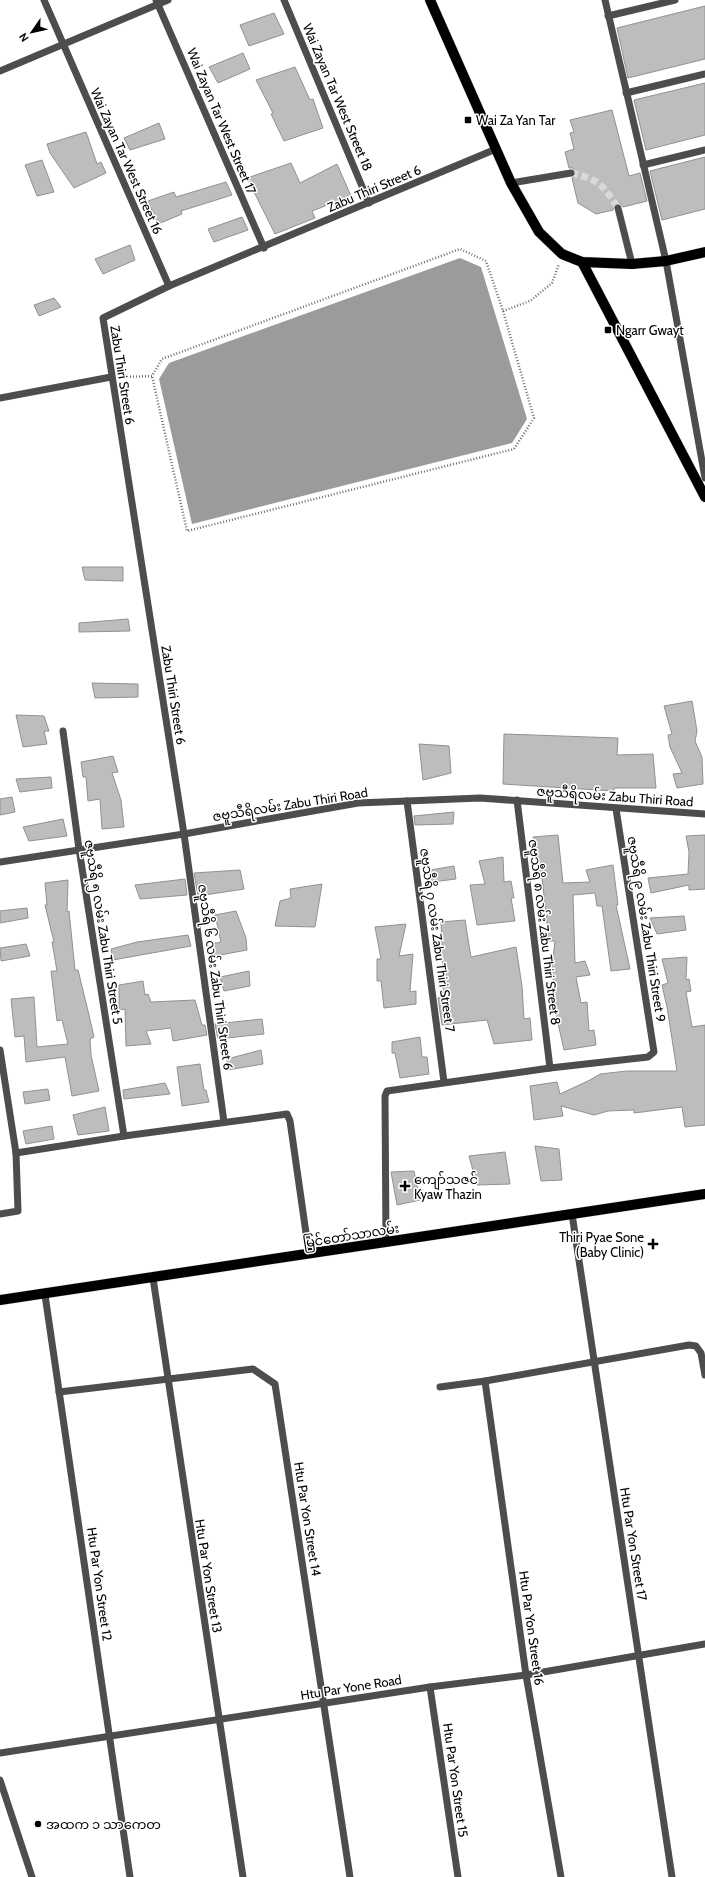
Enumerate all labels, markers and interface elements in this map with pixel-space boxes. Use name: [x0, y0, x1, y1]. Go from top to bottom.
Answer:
north arrow: [12, 12, 52, 52]
street label: Wai Zayan Tar West Street 18: [300, 21, 376, 173]
text: N: [16, 30, 32, 45]
street label: Wai Zayan Tar West Street 17: [184, 45, 260, 197]
street label: Wai Zayan Tar West Street 16: [88, 86, 166, 236]
place label: Wai Za Yan Tar: [476, 112, 556, 128]
marker: Wai Za Yan Tar: [463, 115, 473, 125]
street label: Zabu Thiri Street 6: [325, 161, 423, 215]
place label: Ngarr Gwayt: [616, 322, 684, 338]
street label: Zabu Thiri Street 6: [107, 324, 139, 426]
marker: Ngarr Gwayt: [603, 325, 613, 335]
street label: Zabu Thiri Street 6: [158, 644, 190, 746]
street label: ဇဗူသီရိလမ်း Zabu Thiri Road: [536, 783, 694, 812]
street label: ဇဗူသီရိလမ်း Zabu Thiri Road: [211, 784, 369, 827]
street label: ဇဗူသီရိ ၉ လမ်း Zabu Thiri Street 9: [621, 835, 670, 1023]
street label: ဇဗူသီရိ ၈ လမ်း Zabu Thiri Street 8: [523, 838, 564, 1026]
street label: ဇဗူသီရိ ၅ လမ်း Zabu Thiri Street 5: [79, 839, 127, 1026]
street label: ဇဗူသီရိ ၇ လမ်း Zabu Thiri Street 7: [414, 847, 459, 1034]
street label: ဇဗူသီရိ ၆ လမ်း Zabu Thiri Street 6: [192, 883, 237, 1071]
place label: ကျော်သဇင် Kyaw Thazin: [414, 1171, 482, 1202]
marker: ကျော်သဇင် Kyaw Thazin: [399, 1180, 411, 1192]
street label: မြင်တော်သာလမ်း: [302, 1219, 401, 1253]
place label: Thiri Pyae Sone (Baby Clinic): [559, 1229, 644, 1260]
marker: Thiri Pyae Sone (Baby Clinic): [647, 1238, 659, 1250]
street label: Htu Par Yon Street 14: [291, 1461, 325, 1578]
street label: Htu Par Yon Street 17: [617, 1486, 651, 1602]
street label: Htu Par Yon Street 13: [192, 1518, 226, 1634]
street label: Htu Par Yon Street 12: [84, 1526, 116, 1642]
street label: Htu Par Yon Street 16: [516, 1570, 548, 1686]
street label: Htu Par Yone Road: [299, 1671, 403, 1703]
street label: Htu Par Yon Street 15: [440, 1722, 472, 1838]
place label: အထက ၁ သာကေတ: [46, 1816, 161, 1832]
marker: အထက ၁ သာကေတ: [33, 1819, 43, 1829]

